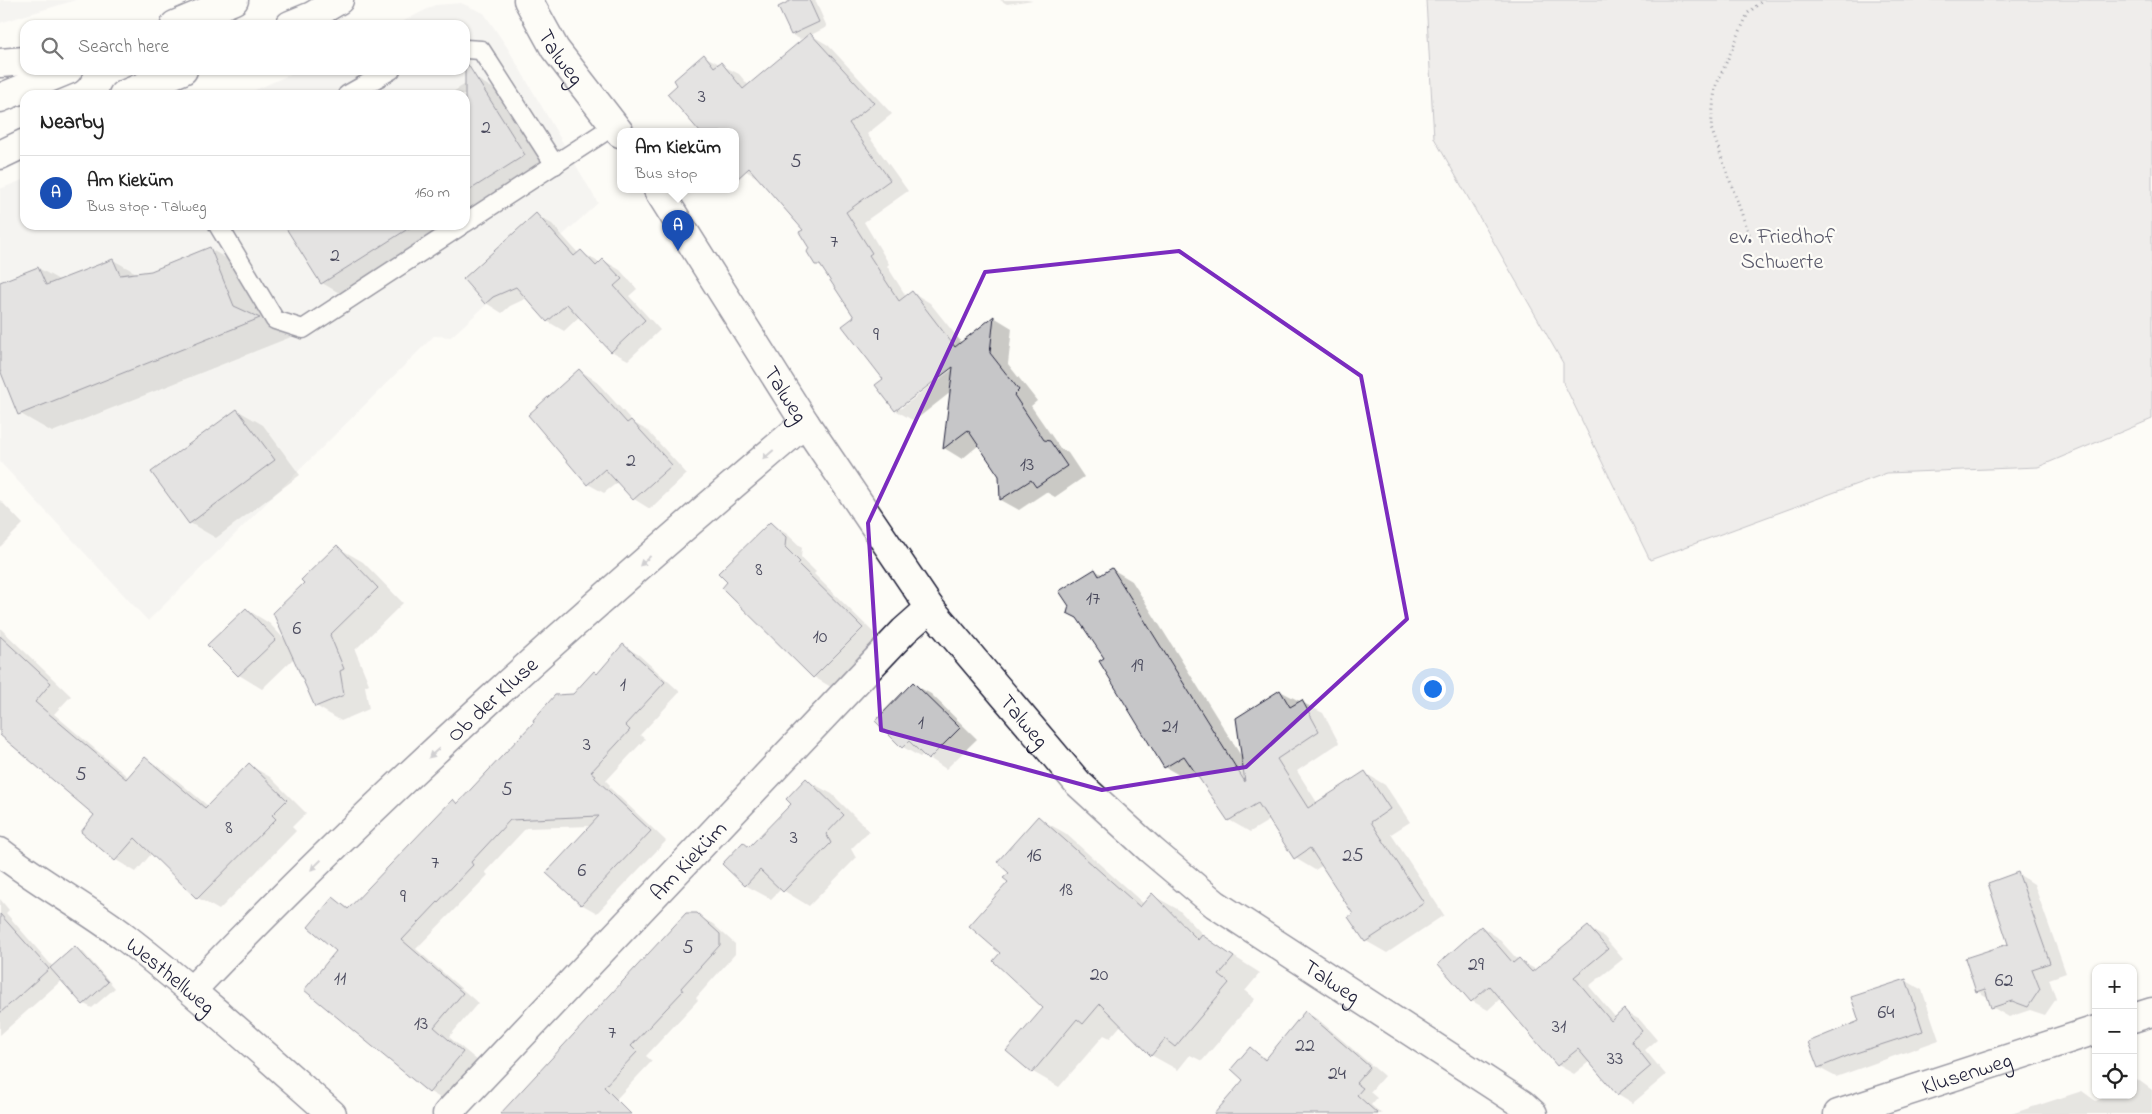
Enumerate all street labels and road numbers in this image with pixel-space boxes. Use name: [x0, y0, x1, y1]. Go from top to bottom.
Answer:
street label: Talweg: [528, 24, 591, 94]
street label: Talweg: [754, 360, 814, 431]
street label: Ob der Kluse: [441, 650, 547, 751]
street label: Talweg: [990, 688, 1055, 757]
street label: Am Kieküm: [644, 815, 736, 909]
street label: Westhellweg: [118, 931, 221, 1024]
street label: Talweg: [1296, 953, 1366, 1014]
street label: Klusenweg: [1918, 1045, 2017, 1105]

